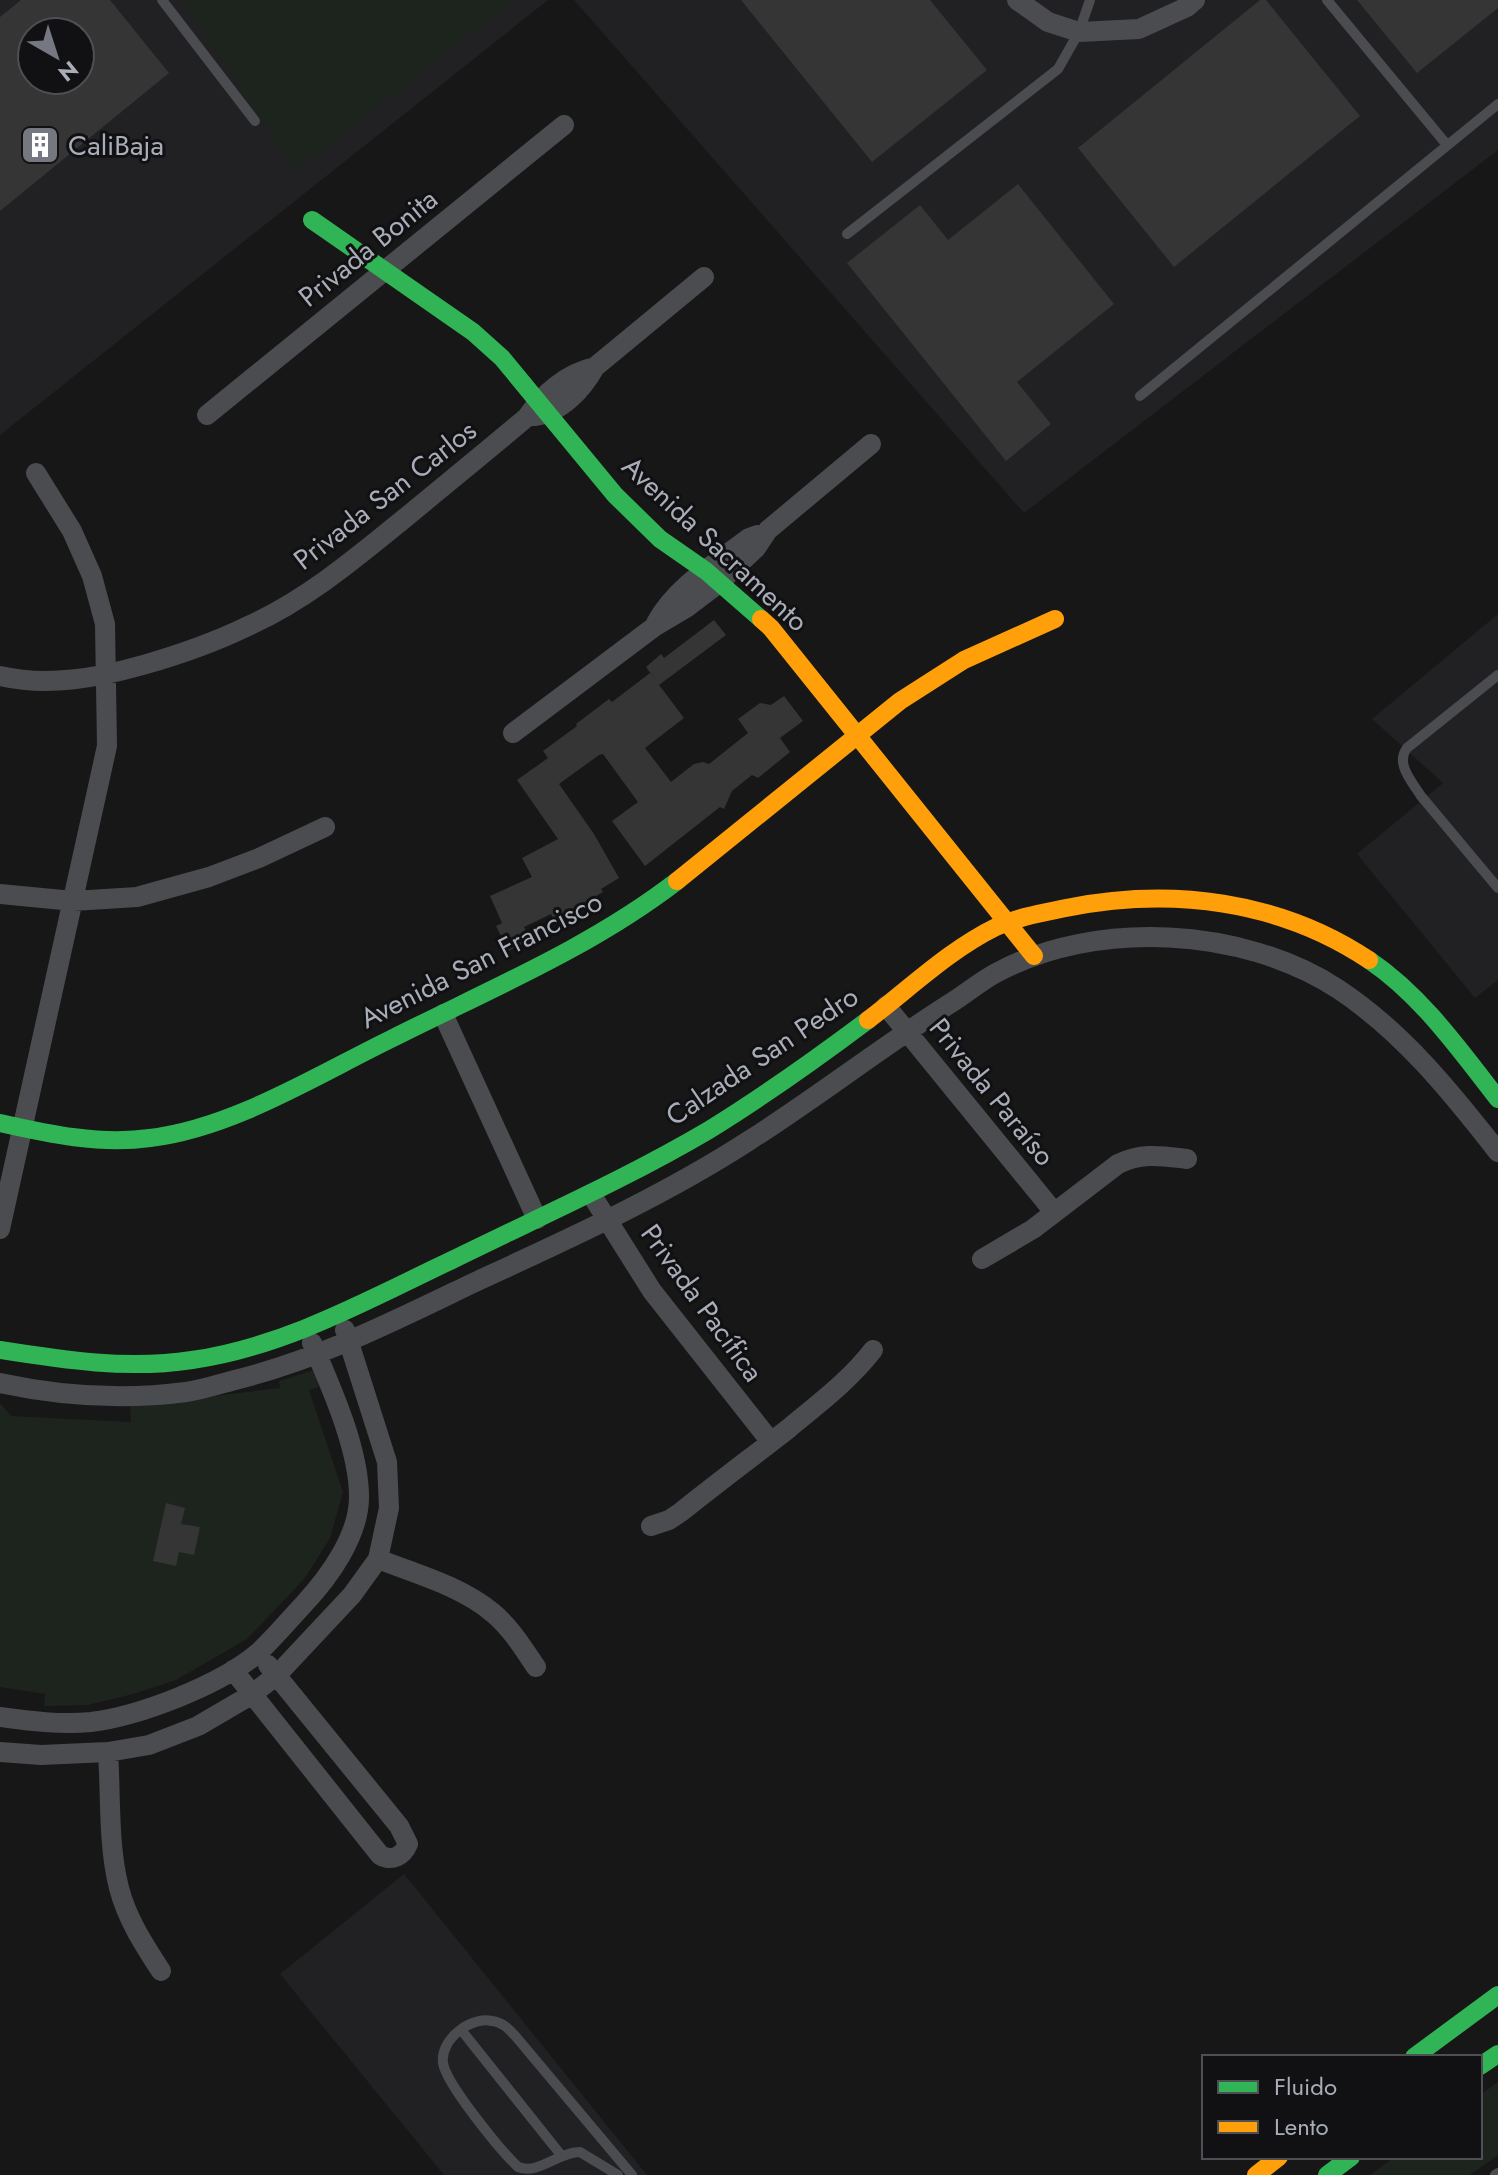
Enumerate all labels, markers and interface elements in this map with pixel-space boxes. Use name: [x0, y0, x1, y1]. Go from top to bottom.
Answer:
north arrow: [16, 16, 96, 96]
text: N: [52, 54, 85, 89]
building icon: CaliBaja: [19, 124, 61, 166]
place label: CaliBaja: [68, 125, 164, 166]
street label: Privada Bonita: [290, 179, 446, 317]
street label: Privada San Carlos: [285, 410, 485, 580]
street label: Avenida Sacramento: [613, 447, 817, 641]
street label: Avenida San Francisco: [353, 881, 609, 1039]
street label: Calzada San Pedro: [657, 976, 867, 1136]
street label: Privada Paraíso: [919, 1009, 1065, 1175]
street label: Privada Pacífica: [631, 1216, 773, 1390]
legend: [1202, 2055, 1482, 2159]
text: Fluido: [1274, 2069, 1337, 2104]
text: Lento: [1274, 2109, 1329, 2144]

